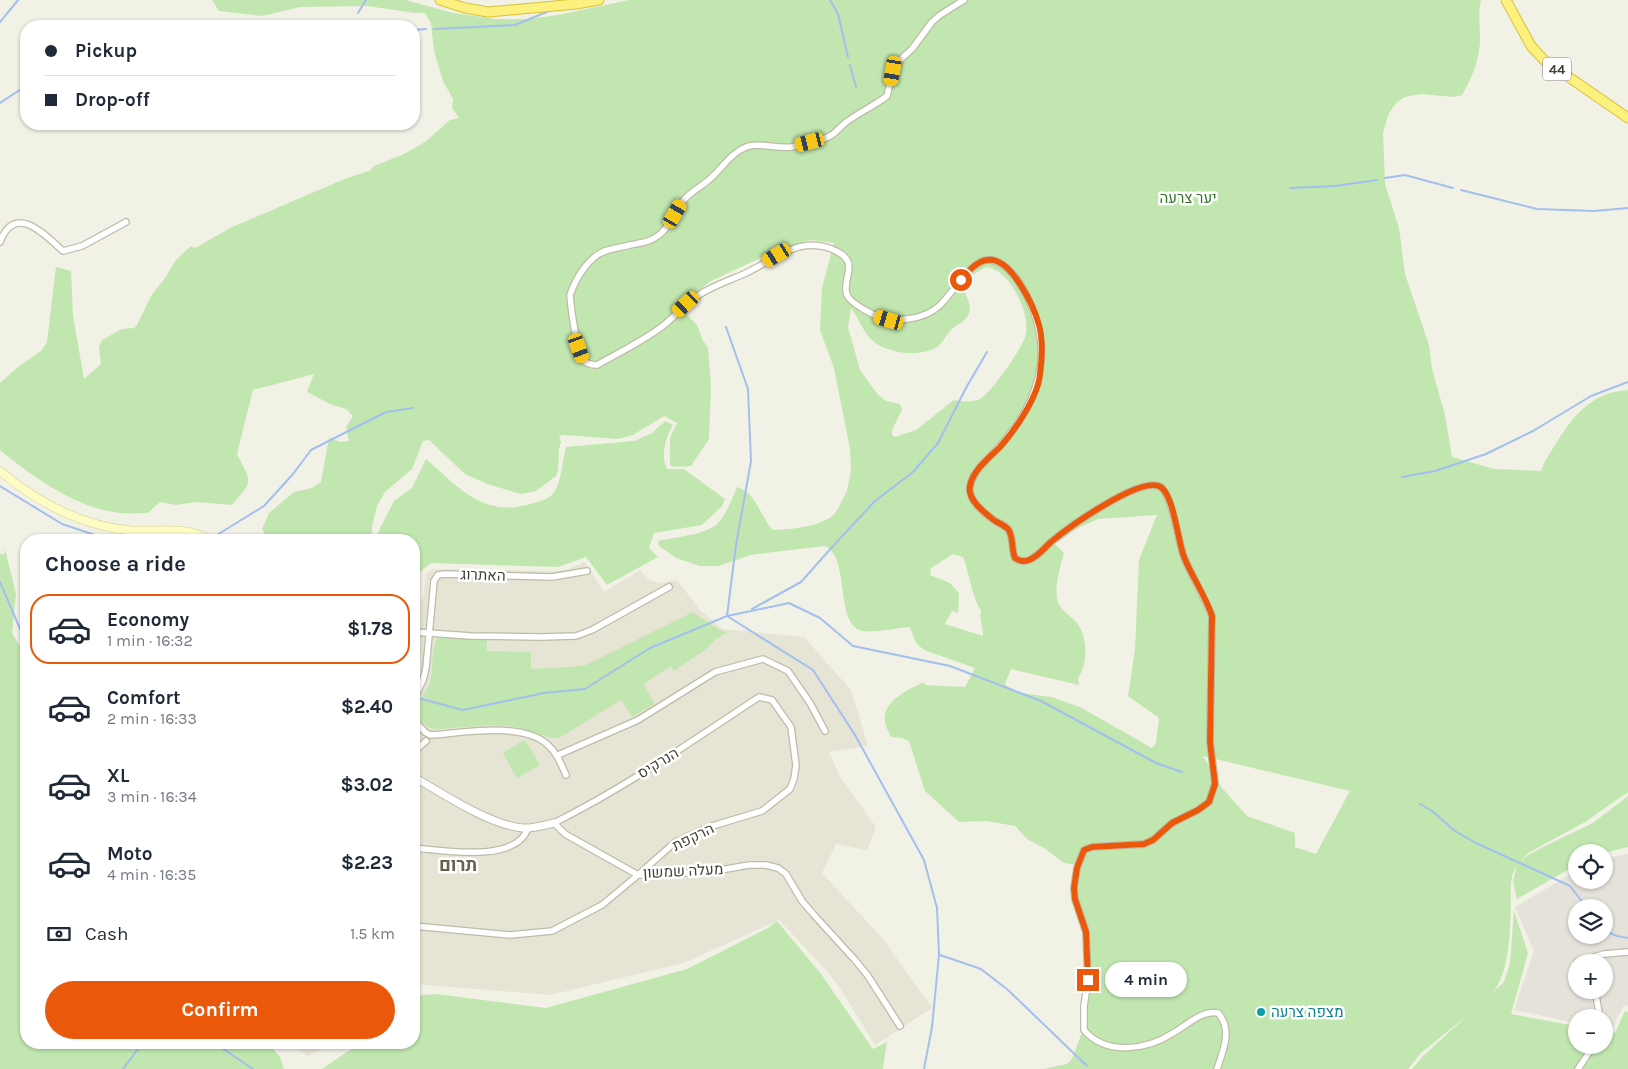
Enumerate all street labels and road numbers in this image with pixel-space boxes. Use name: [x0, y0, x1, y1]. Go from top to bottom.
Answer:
road number: 44: [1543, 58, 1571, 80]
street label: האתרוג: [460, 565, 506, 585]
street label: הנרקיס: [634, 744, 682, 782]
street label: הרקפת: [669, 819, 717, 855]
street label: מעלה שמשון: [642, 860, 724, 882]

